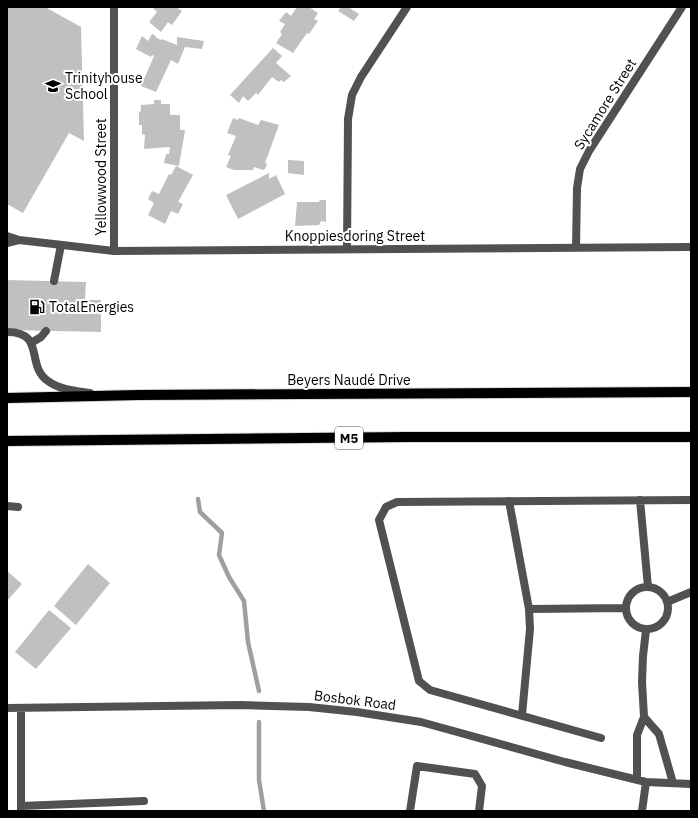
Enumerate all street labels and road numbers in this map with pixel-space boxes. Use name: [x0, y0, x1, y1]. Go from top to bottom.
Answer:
street label: Sycamore Street: [570, 55, 640, 153]
street label: Yellowwood Street: [92, 118, 110, 236]
street label: Knoppiesdoring Street: [285, 227, 425, 245]
street label: Beyers Naudé Drive: [287, 371, 411, 389]
road number: M5: [335, 427, 363, 449]
street label: Bosbok Road: [313, 686, 397, 714]

